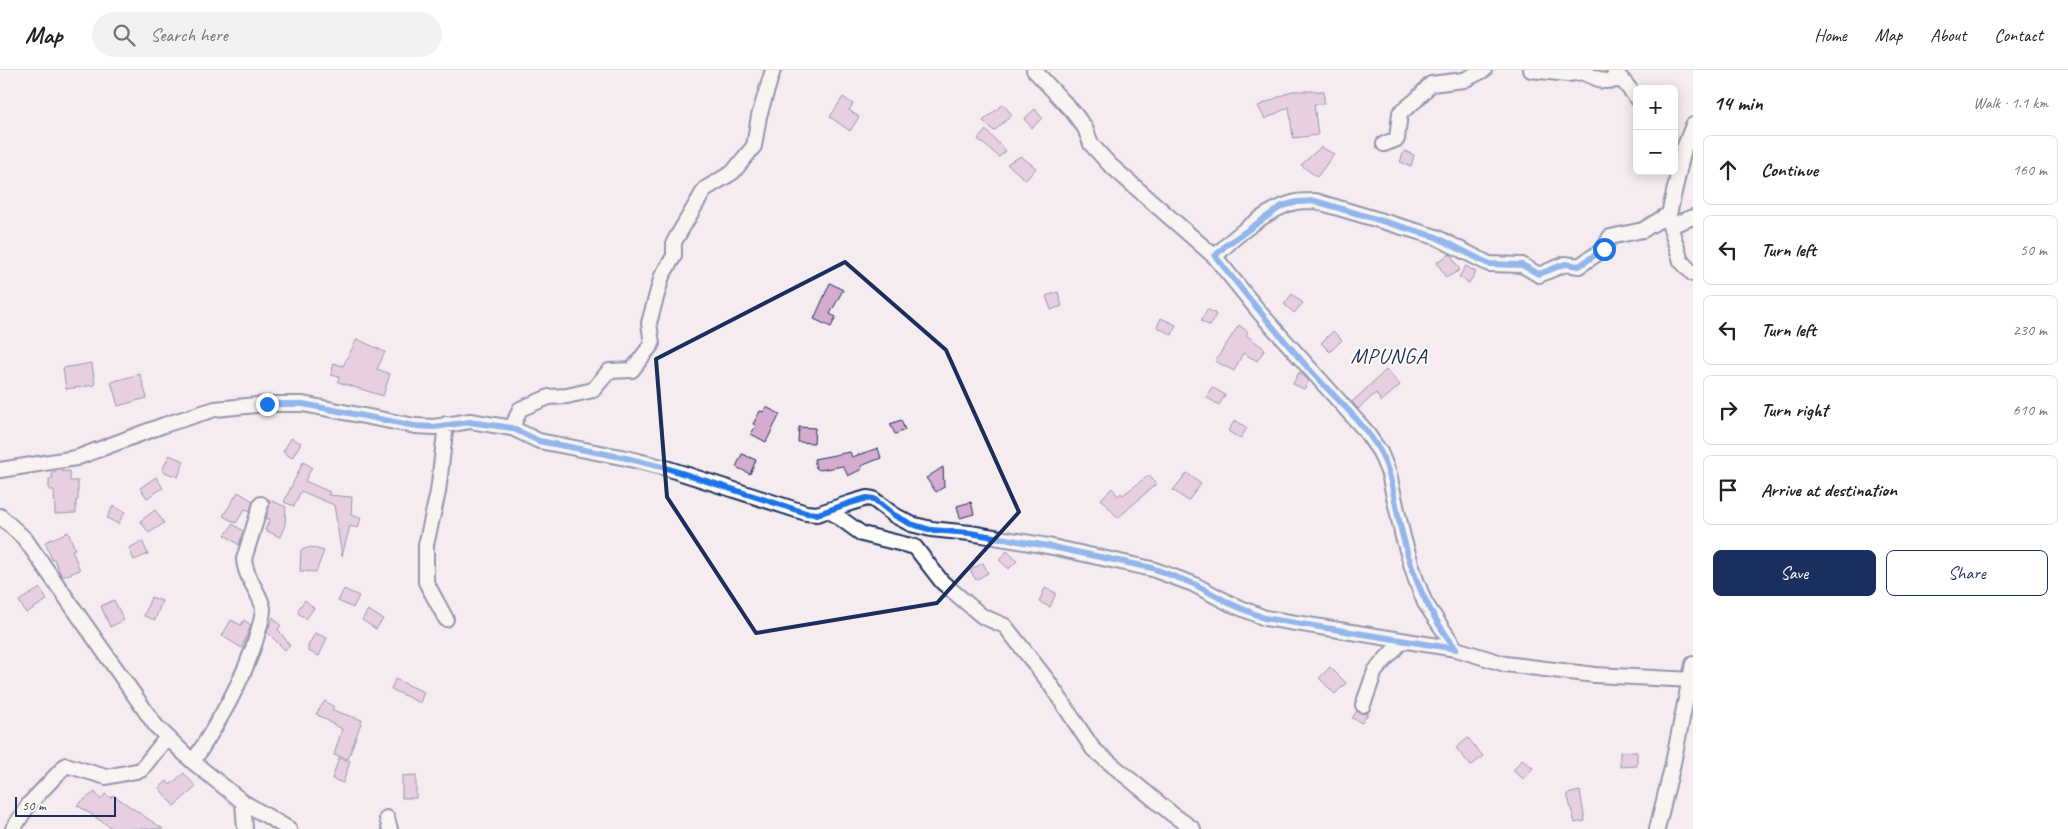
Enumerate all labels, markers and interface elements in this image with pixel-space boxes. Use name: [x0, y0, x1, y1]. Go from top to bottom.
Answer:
search box: [92, 12, 442, 57]
text: Map: [25, 20, 62, 50]
icon: search: [110, 21, 138, 49]
text: Search here: [150, 23, 228, 47]
text: Home: [1814, 24, 1847, 46]
text: Map: [1875, 24, 1902, 46]
text: About: [1930, 24, 1966, 46]
text: Contact: [1994, 24, 2043, 46]
map controls: [1633, 85, 1678, 175]
button: +: [1633, 85, 1678, 130]
text: 14 min: [1713, 90, 1763, 116]
text: Walk · 1.1 km: [1973, 93, 2048, 113]
button: −: [1633, 130, 1678, 175]
icon: ahead: [1714, 156, 1742, 184]
text: Continue: [1761, 158, 1818, 182]
text: 160 m: [2013, 160, 2047, 180]
icon: left: [1714, 236, 1742, 264]
route start: [1593, 238, 1616, 261]
text: Turn left: [1761, 238, 1816, 262]
text: 50 m: [2020, 240, 2047, 260]
icon: left: [1714, 316, 1742, 344]
text: Turn left: [1761, 318, 1816, 342]
text: 230 m: [2013, 320, 2047, 340]
district label: MPUNGA: [1350, 342, 1428, 370]
route end: [256, 393, 279, 416]
icon: right: [1714, 396, 1742, 424]
text: Turn right: [1761, 398, 1828, 422]
text: 610 m: [2013, 400, 2047, 420]
icon: arrive: [1714, 476, 1742, 504]
text: Arrive at destination: [1761, 478, 1897, 502]
button: Save: [1713, 550, 1876, 596]
button: Share: [1886, 550, 2048, 596]
scale bar: [15, 794, 116, 817]
text: 50 m: [22, 797, 46, 814]

